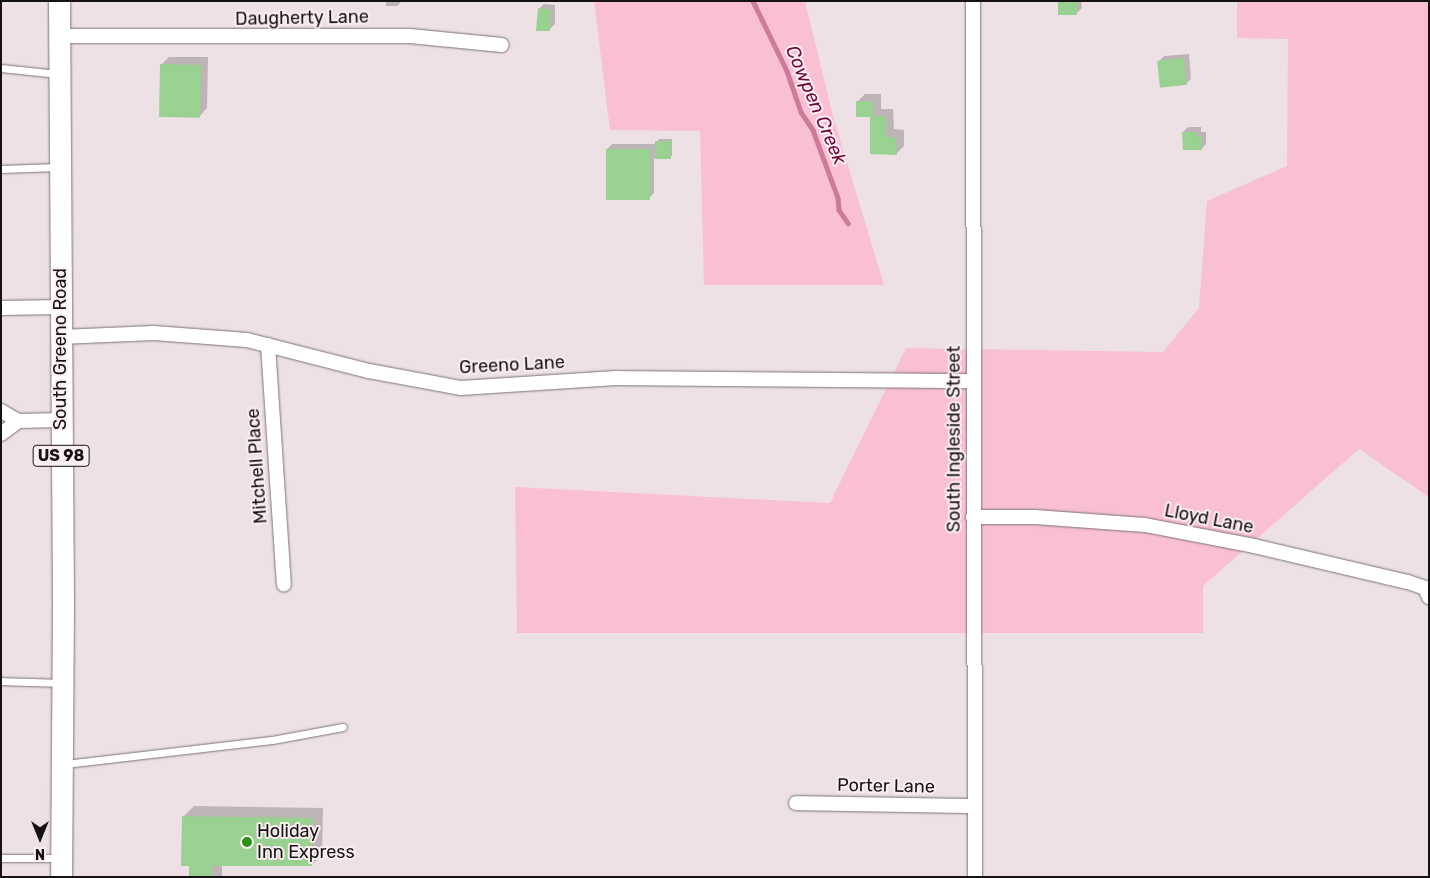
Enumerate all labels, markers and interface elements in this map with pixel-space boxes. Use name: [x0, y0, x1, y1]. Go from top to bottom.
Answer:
street label: Daugherty Lane: [235, 6, 369, 30]
water label: Cowpen Creek: [781, 42, 851, 168]
street label: South Greeno Road: [49, 268, 71, 430]
street label: South Ingleside Street: [943, 346, 965, 532]
street label: Greeno Lane: [459, 351, 565, 379]
street label: Mitchell Place: [242, 408, 272, 524]
road number: US 98: [32, 442, 90, 470]
street label: Lloyd Lane: [1163, 500, 1255, 538]
street label: Porter Lane: [837, 774, 935, 798]
north arrow: [15, 813, 65, 863]
place label: Holiday Inn Express: [257, 821, 355, 864]
marker: Holiday Inn Express: [241, 836, 253, 848]
text: N: [35, 845, 45, 862]

